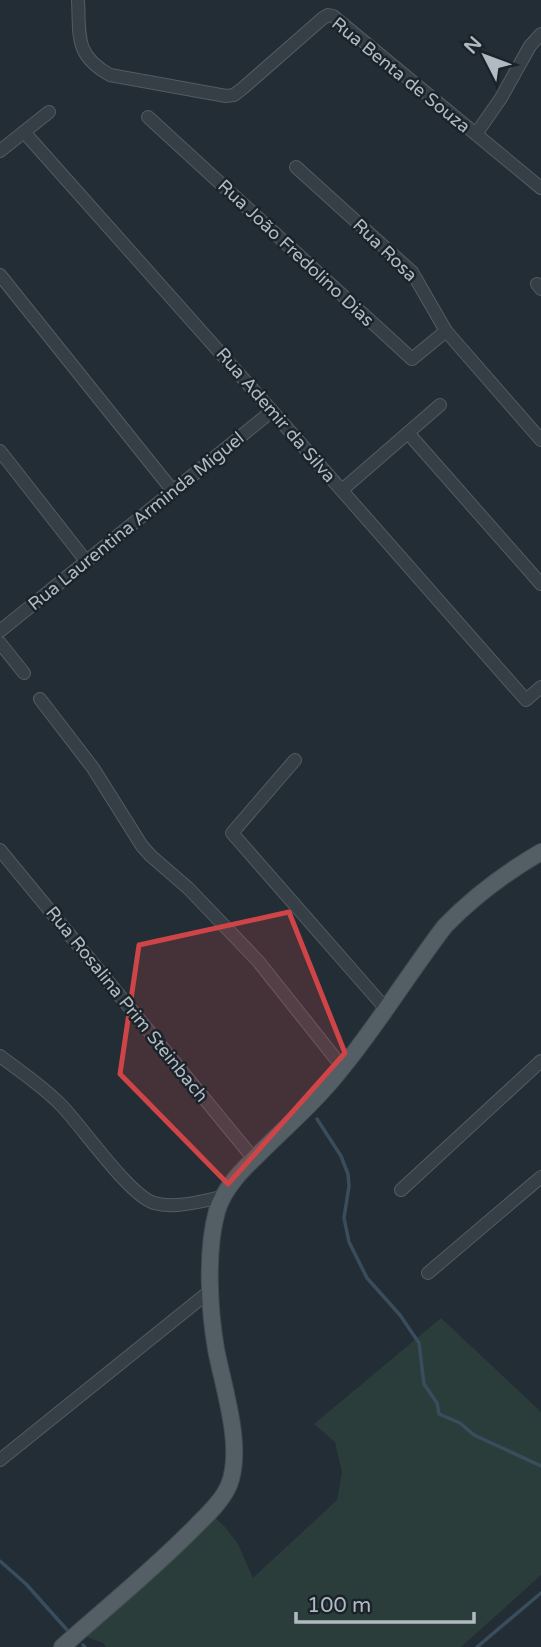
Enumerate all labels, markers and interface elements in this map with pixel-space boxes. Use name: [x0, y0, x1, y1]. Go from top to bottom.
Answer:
street label: Rua Benta de Souza: [327, 12, 475, 138]
north arrow: [450, 21, 520, 91]
text: N: [460, 32, 486, 58]
street label: Rua João Fredolino Dias: [213, 175, 379, 331]
street label: Rua Rosa: [348, 214, 422, 286]
street label: Rua Ademir da Silva: [211, 343, 341, 487]
street label: Rua Laurentina Arminda Miguel: [24, 427, 248, 615]
street label: Rua Rosalina Prim Steinbach: [41, 902, 213, 1106]
scale bar: [296, 1580, 475, 1624]
text: 100 m: [307, 1593, 371, 1618]

